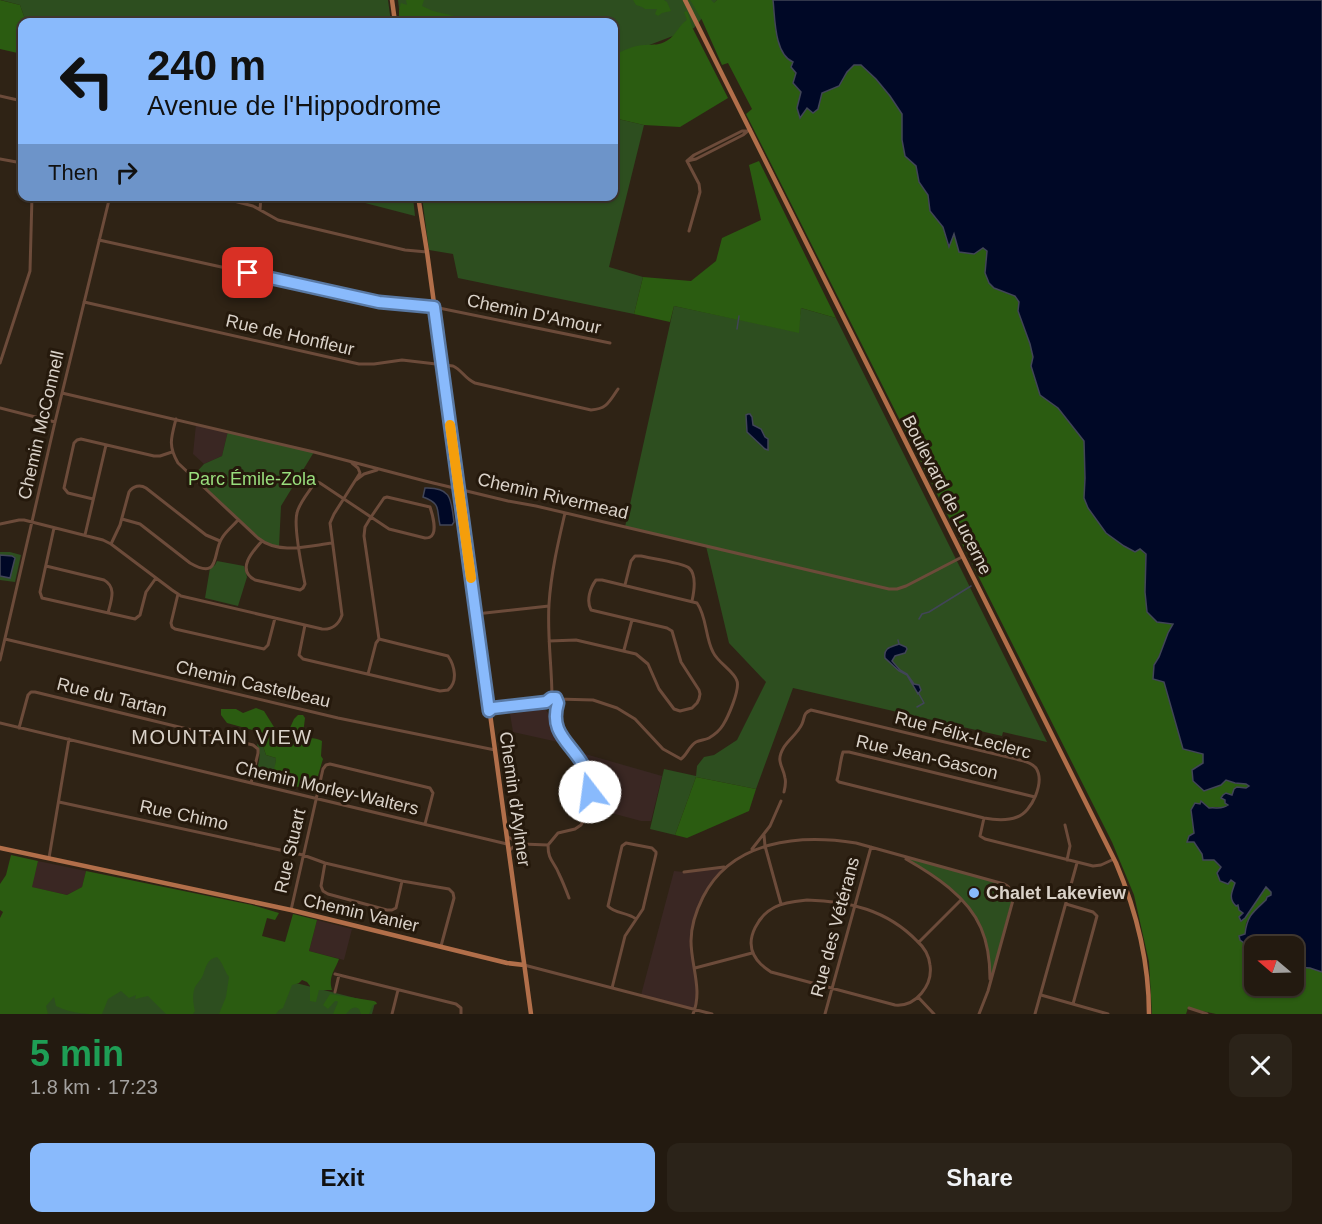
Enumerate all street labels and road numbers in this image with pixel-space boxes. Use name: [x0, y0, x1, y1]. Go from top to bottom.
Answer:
street label: Chemin D'Amour: [465, 290, 603, 338]
street label: Rue de Honfleur: [224, 311, 356, 359]
street label: Chemin McConnell: [14, 349, 68, 501]
street label: Boulevard de Lucerne: [898, 412, 996, 578]
street label: Chemin Rivermead: [476, 469, 630, 523]
street label: Chemin Castelbeau: [174, 656, 332, 712]
street label: Rue du Tartan: [55, 674, 169, 720]
street label: Rue Félix-Leclerc: [893, 707, 1033, 763]
street label: Chemin d'Aylmer: [496, 730, 534, 868]
street label: Rue Jean-Gascon: [854, 731, 1000, 783]
street label: Chemin Morley-Walters: [233, 757, 421, 819]
street label: Rue Chimo: [138, 796, 230, 834]
street label: Rue Stuart: [271, 807, 309, 895]
street label: Rue des Vétérans: [807, 855, 863, 999]
street label: Chemin Vanier: [301, 890, 421, 936]

